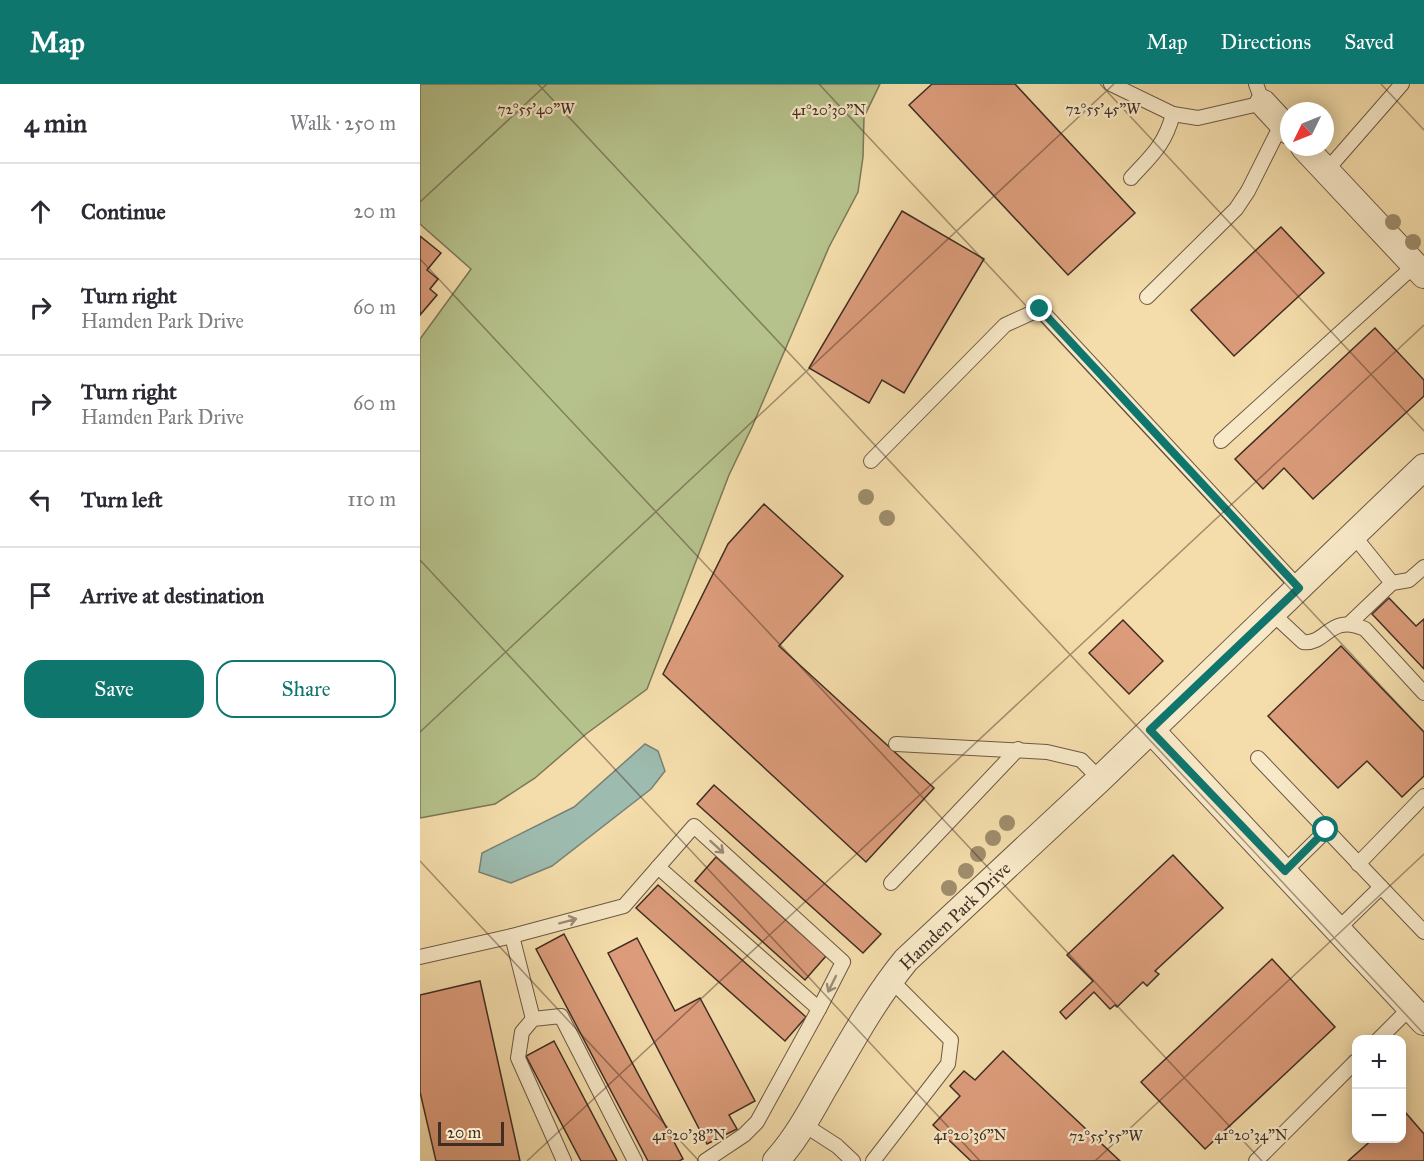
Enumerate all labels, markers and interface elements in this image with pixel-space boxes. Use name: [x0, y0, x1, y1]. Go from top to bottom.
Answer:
text: Map: [30, 25, 85, 60]
text: Map: [1147, 29, 1188, 55]
text: Directions: [1221, 29, 1311, 55]
text: Saved: [1344, 29, 1394, 55]
text: 72°55'40"W: [498, 100, 575, 118]
text: 72°55'45"W: [1065, 100, 1141, 118]
text: 41°20'30"N: [792, 101, 866, 119]
north arrow: [1280, 102, 1334, 156]
text: 4 min: [24, 107, 87, 139]
text: Walk · 250 m: [290, 111, 396, 135]
icon: ahead: [24, 195, 57, 228]
text: Continue: [81, 198, 166, 225]
text: 20 m: [353, 199, 396, 223]
text: Turn right: [81, 282, 177, 309]
icon: right: [24, 291, 57, 324]
text: 60 m: [353, 295, 396, 319]
route end: [1026, 295, 1052, 321]
text: Hamden Park Drive: [81, 309, 244, 333]
text: Turn right: [81, 378, 177, 405]
icon: right: [24, 387, 57, 420]
text: 60 m: [353, 391, 396, 415]
text: Hamden Park Drive: [81, 405, 244, 429]
icon: left: [24, 483, 57, 516]
text: Turn left: [81, 486, 163, 513]
text: 110 m: [348, 487, 396, 511]
icon: arrive: [24, 579, 57, 612]
text: Arrive at destination: [81, 582, 264, 609]
button: Save: [24, 660, 204, 718]
button: Share: [216, 660, 396, 718]
route start: [1312, 816, 1338, 842]
one-way arrow: [709, 840, 724, 854]
street label: Hamden Park Drive: [895, 857, 1015, 975]
one-way arrow: [558, 915, 577, 926]
one-way arrow: [825, 974, 837, 992]
map controls: [1352, 1035, 1406, 1143]
button: +: [1352, 1035, 1406, 1089]
button: −: [1352, 1089, 1406, 1143]
scale bar: [438, 1119, 504, 1146]
text: 20 m: [447, 1123, 481, 1142]
text: 41°20'38"N: [652, 1126, 726, 1144]
text: 41°20'36"N: [934, 1126, 1007, 1144]
text: 41°20'34"N: [1214, 1126, 1288, 1144]
text: 72°55'55"W: [1069, 1127, 1144, 1145]

